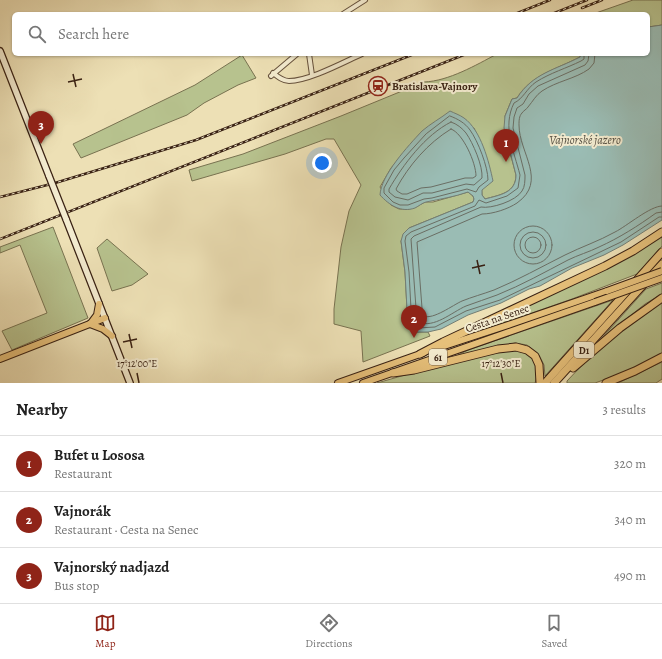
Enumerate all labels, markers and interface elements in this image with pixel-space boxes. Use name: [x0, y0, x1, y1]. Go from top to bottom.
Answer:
search box: [12, 12, 650, 56]
icon: search: [26, 23, 48, 45]
text: Search here: [58, 24, 129, 44]
station icon: Bratislava-Vajnory: [367, 75, 389, 97]
place label: Bratislava-Vajnory: [392, 79, 478, 94]
pin: 3: [28, 111, 54, 144]
pin: 1: [493, 129, 519, 162]
water label: Vajnorské jazero: [549, 132, 621, 148]
your location: [312, 153, 332, 173]
street label: Cesta na Senec: [463, 300, 531, 336]
pin: 2: [401, 305, 427, 338]
road number: D1: [574, 342, 594, 358]
road number: 61: [429, 349, 447, 365]
text: 17°12'00"E: [117, 357, 157, 370]
text: 17°12'30"E: [482, 357, 521, 370]
text: Nearby: [16, 398, 67, 421]
text: 3 results: [602, 401, 646, 418]
text: Bufet u Lososa: [54, 445, 145, 465]
text: 1: [27, 455, 31, 472]
text: 320 m: [614, 455, 646, 472]
text: Restaurant: [54, 465, 112, 482]
text: Vajnorák: [54, 501, 111, 521]
text: 2: [26, 511, 32, 528]
text: 340 m: [614, 511, 646, 528]
text: Restaurant · Cesta na Senec: [54, 521, 199, 538]
text: Vajnorský nadjazd: [54, 557, 169, 577]
text: 3: [26, 567, 32, 584]
text: 490 m: [614, 567, 646, 584]
text: Bus stop: [54, 577, 99, 594]
tab: Map: [94, 612, 116, 651]
tab: Directions: [305, 612, 353, 651]
tab: Saved: [541, 612, 568, 651]

